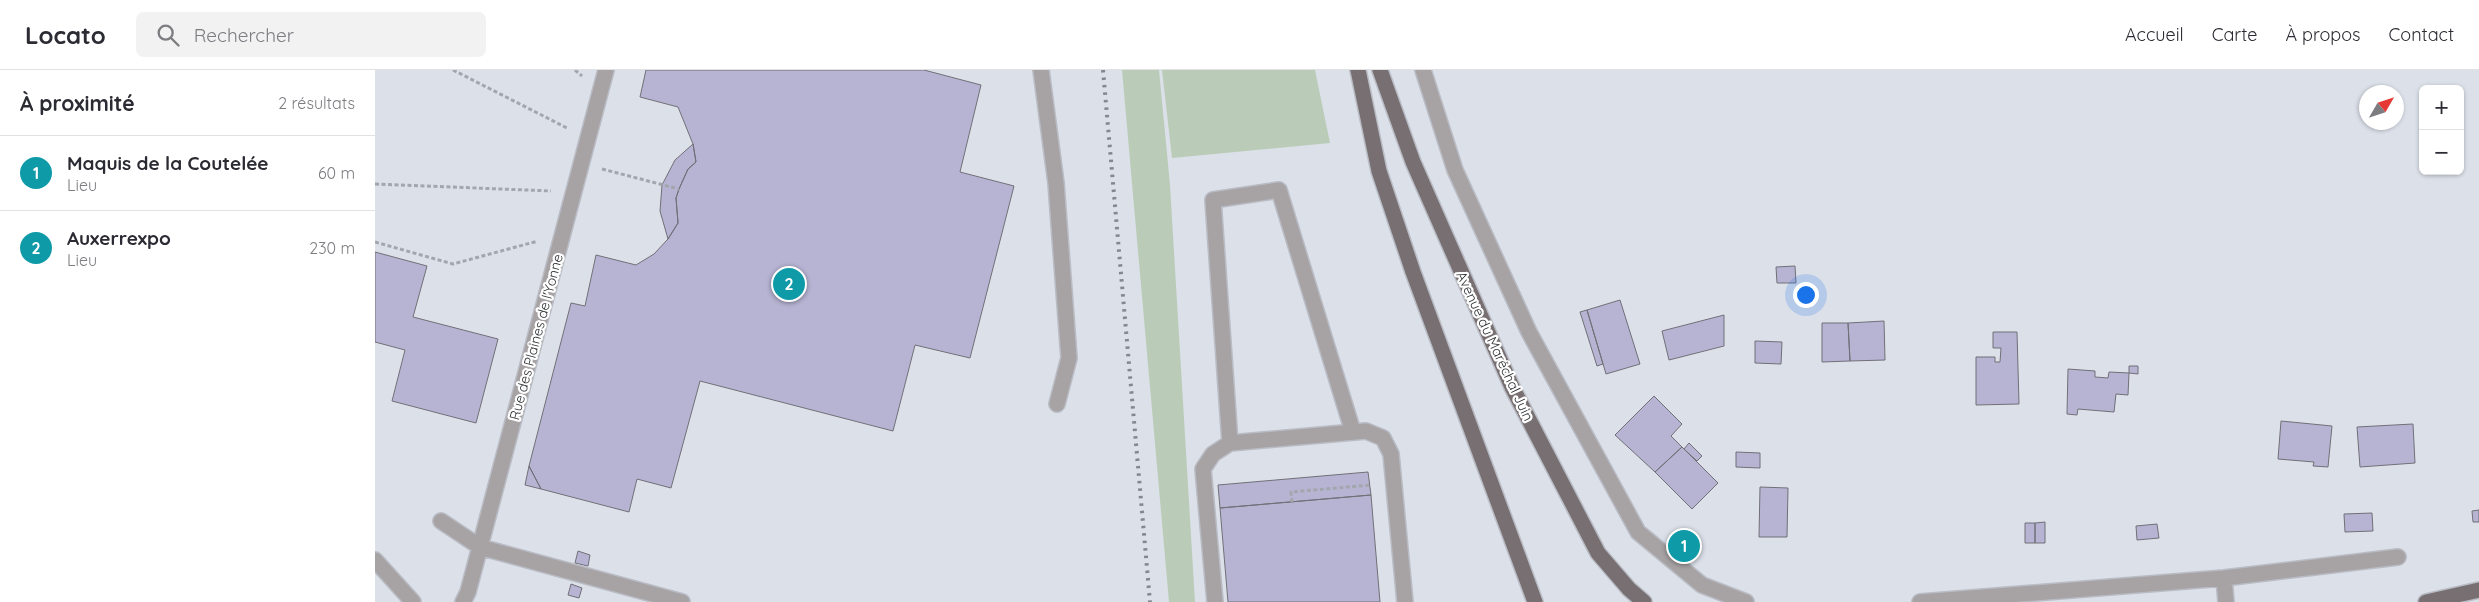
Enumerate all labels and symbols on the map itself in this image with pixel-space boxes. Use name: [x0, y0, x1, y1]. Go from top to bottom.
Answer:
north arrow: [2359, 85, 2404, 130]
street label: Rue des Plaines de l'Yonne: [505, 252, 567, 422]
pin: 2: [773, 265, 805, 303]
street label: Avenue du Maréchal Juin: [1452, 268, 1538, 424]
your location: [1793, 282, 1819, 308]
pin: 1: [1668, 527, 1700, 565]

